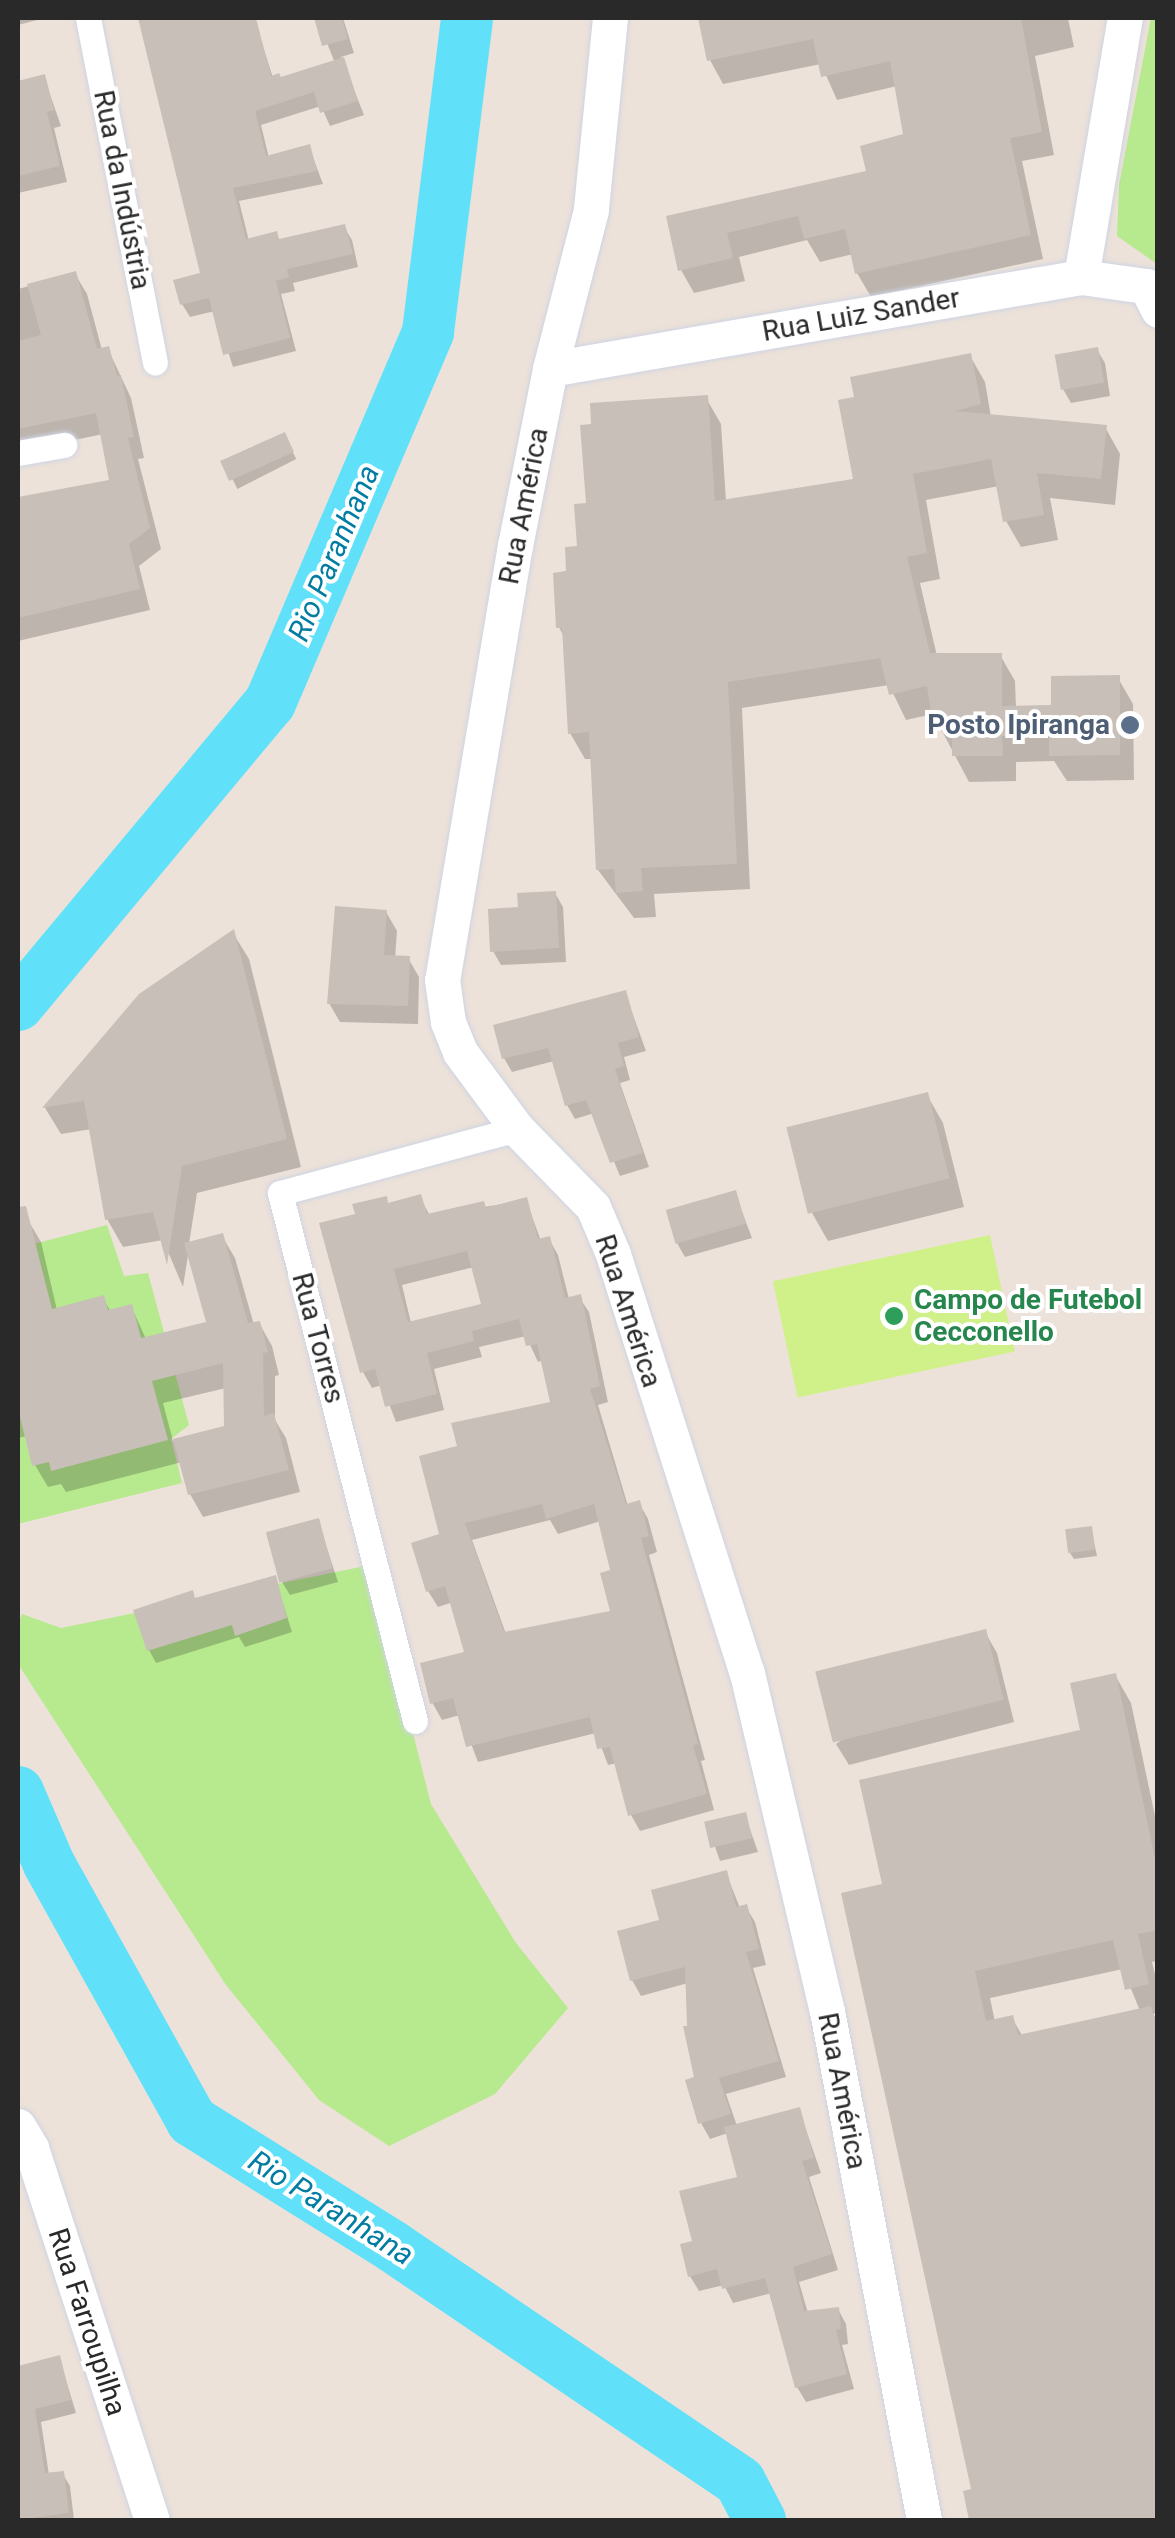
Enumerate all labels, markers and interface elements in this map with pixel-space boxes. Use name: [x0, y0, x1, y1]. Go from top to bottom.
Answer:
street label: Rua da Indústria: [86, 88, 158, 292]
street label: Rua Luiz Sander: [760, 281, 962, 349]
street label: Rua América: [492, 425, 556, 587]
water label: Rio Paranhana: [281, 459, 387, 647]
place label: Posto Ipiranga: [927, 708, 1110, 742]
marker: Posto Ipiranga: [1119, 714, 1141, 736]
street label: Rua América: [587, 1230, 669, 1392]
street label: Rua Torres: [284, 1269, 352, 1407]
place label: Campo de Futebol Cecconello: [914, 1283, 1142, 1349]
marker: Campo de Futebol Cecconello: [883, 1305, 905, 1327]
street label: Rua América: [810, 2010, 874, 2172]
water label: Rio Paranhana: [242, 2143, 420, 2273]
street label: Rua Farroupilha: [41, 2224, 133, 2420]

